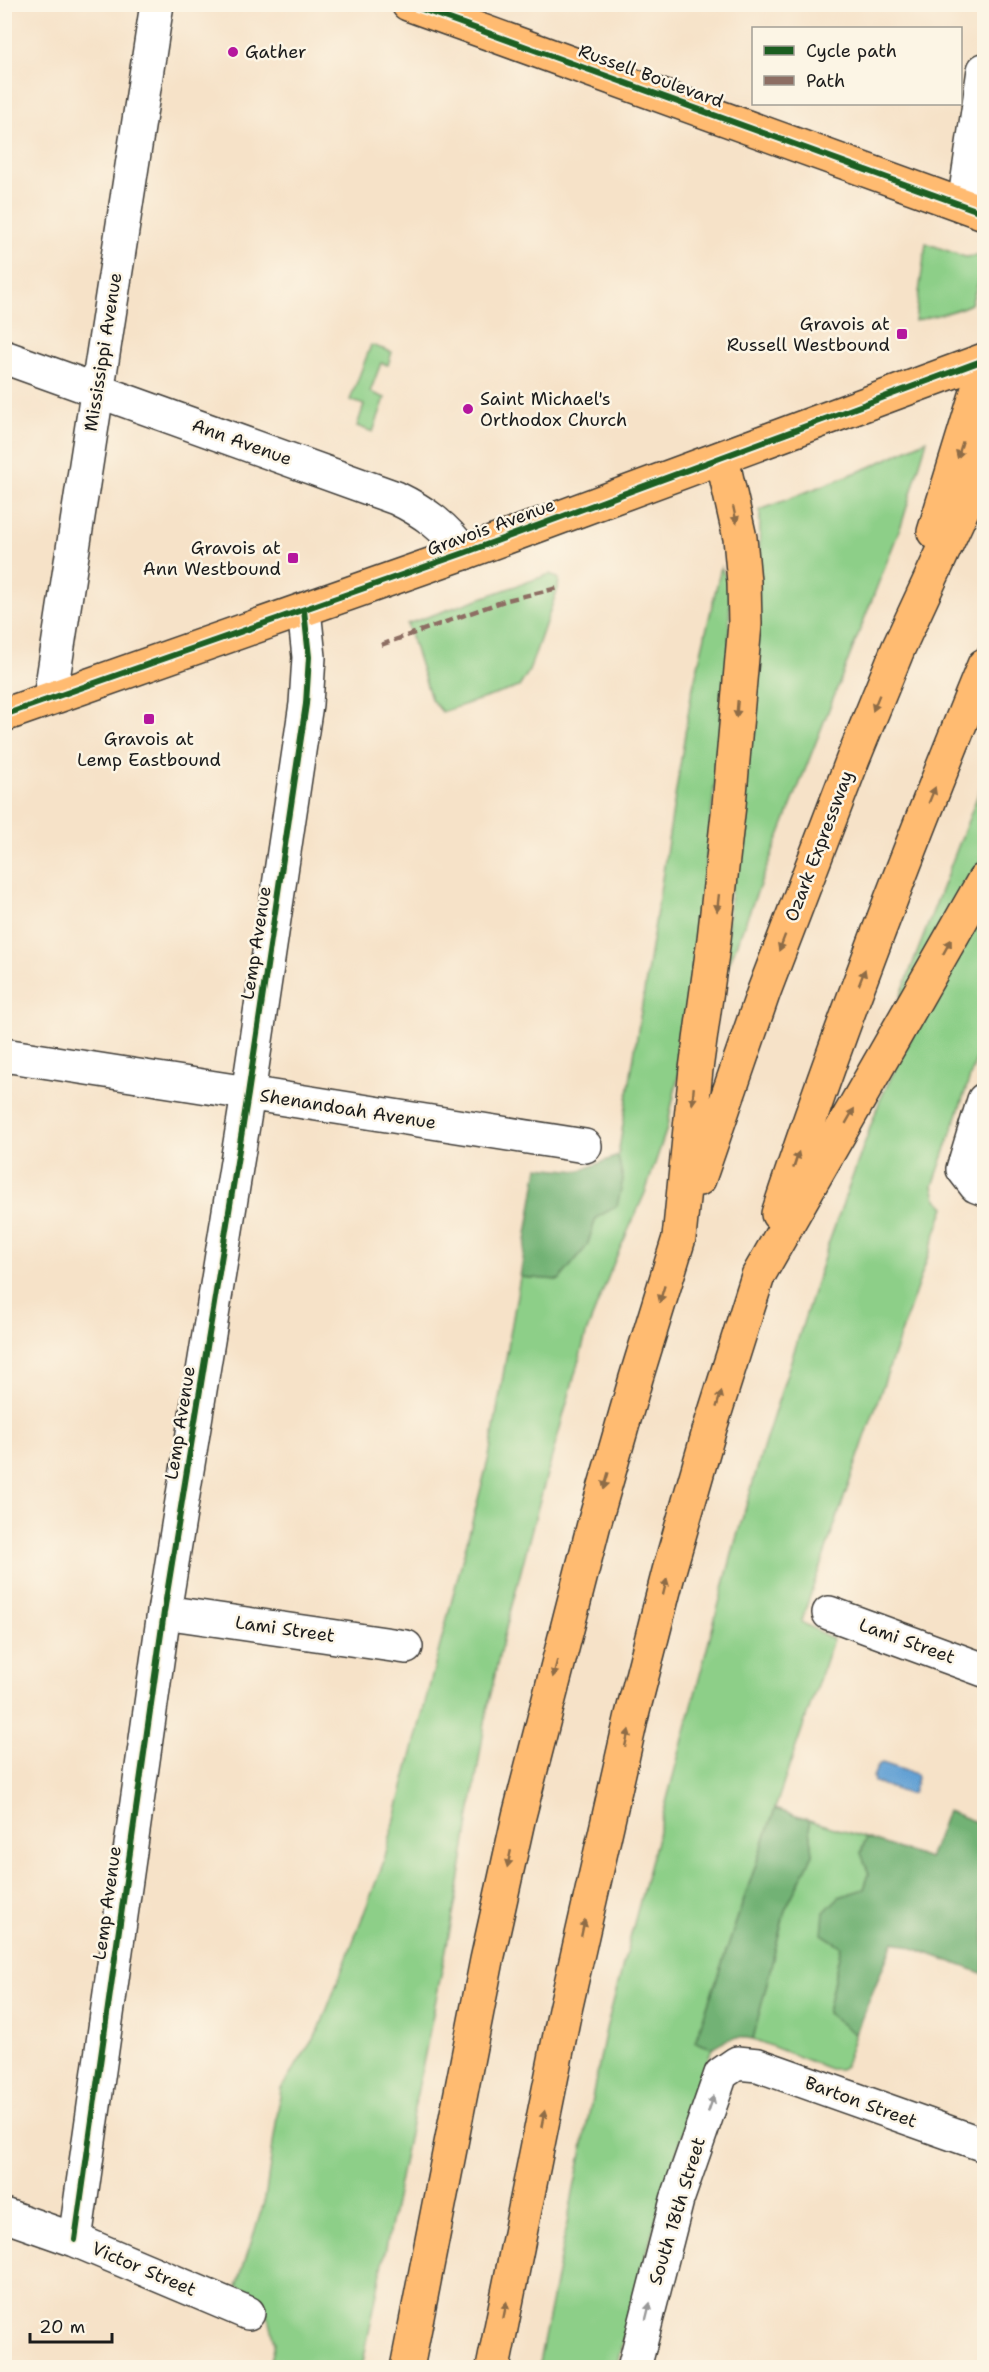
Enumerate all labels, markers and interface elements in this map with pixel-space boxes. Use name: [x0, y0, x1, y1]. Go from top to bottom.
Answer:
legend: [752, 27, 962, 105]
street label: Russell Boulevard: [575, 39, 727, 113]
text: Cycle path: [806, 39, 897, 63]
place label: Gather: [245, 40, 306, 64]
marker: Gather: [226, 45, 240, 59]
text: Path: [806, 69, 845, 93]
street label: Mississippi Avenue: [79, 271, 127, 433]
place label: Gravois at Russell Westbound: [727, 312, 890, 357]
marker: Gravois at Russell Westbound: [895, 327, 909, 341]
place label: Saint Michael's Orthodox Church: [480, 387, 627, 432]
marker: Saint Michael's Orthodox Church: [461, 402, 475, 416]
street label: Ann Avenue: [189, 413, 295, 471]
one-way arrow: [955, 441, 964, 459]
street label: Gravois Avenue: [424, 493, 558, 561]
one-way arrow: [730, 506, 740, 524]
place label: Gravois at Ann Westbound: [143, 536, 281, 581]
marker: Gravois at Ann Westbound: [286, 551, 300, 565]
one-way arrow: [871, 694, 881, 712]
one-way arrow: [732, 699, 742, 718]
marker: Gravois at Lemp Eastbound: [142, 712, 156, 726]
place label: Gravois at Lemp Eastbound: [77, 727, 221, 772]
street label: Ozark Expressway: [779, 767, 859, 925]
one-way arrow: [928, 786, 937, 804]
street label: Lemp Avenue: [235, 884, 277, 1002]
one-way arrow: [713, 893, 723, 912]
one-way arrow: [777, 934, 786, 952]
one-way arrow: [942, 938, 952, 955]
one-way arrow: [857, 968, 867, 986]
street label: Shenandoah Avenue: [258, 1083, 438, 1135]
one-way arrow: [688, 1087, 698, 1106]
one-way arrow: [845, 1108, 856, 1124]
one-way arrow: [791, 1151, 801, 1169]
one-way arrow: [657, 1285, 666, 1303]
street label: Lemp Avenue: [159, 1364, 201, 1482]
one-way arrow: [715, 1390, 724, 1408]
one-way arrow: [601, 1472, 610, 1490]
one-way arrow: [660, 1577, 670, 1596]
street label: Lami Street: [234, 1610, 337, 1648]
street label: Lami Street: [856, 1613, 958, 1669]
one-way arrow: [550, 1660, 559, 1678]
one-way arrow: [622, 1729, 632, 1747]
street label: Lemp Avenue: [87, 1845, 127, 1961]
one-way arrow: [504, 1849, 513, 1868]
one-way arrow: [579, 1918, 588, 1937]
street label: Barton Street: [802, 2071, 920, 2133]
one-way arrow: [706, 2095, 716, 2113]
one-way arrow: [539, 2109, 548, 2128]
street label: South 18th Street: [643, 2134, 711, 2288]
street label: Victor Street: [88, 2236, 200, 2302]
one-way arrow: [501, 2300, 510, 2319]
one-way arrow: [644, 2302, 654, 2320]
scale bar: [30, 2306, 112, 2344]
text: 20 m: [39, 2315, 85, 2339]

